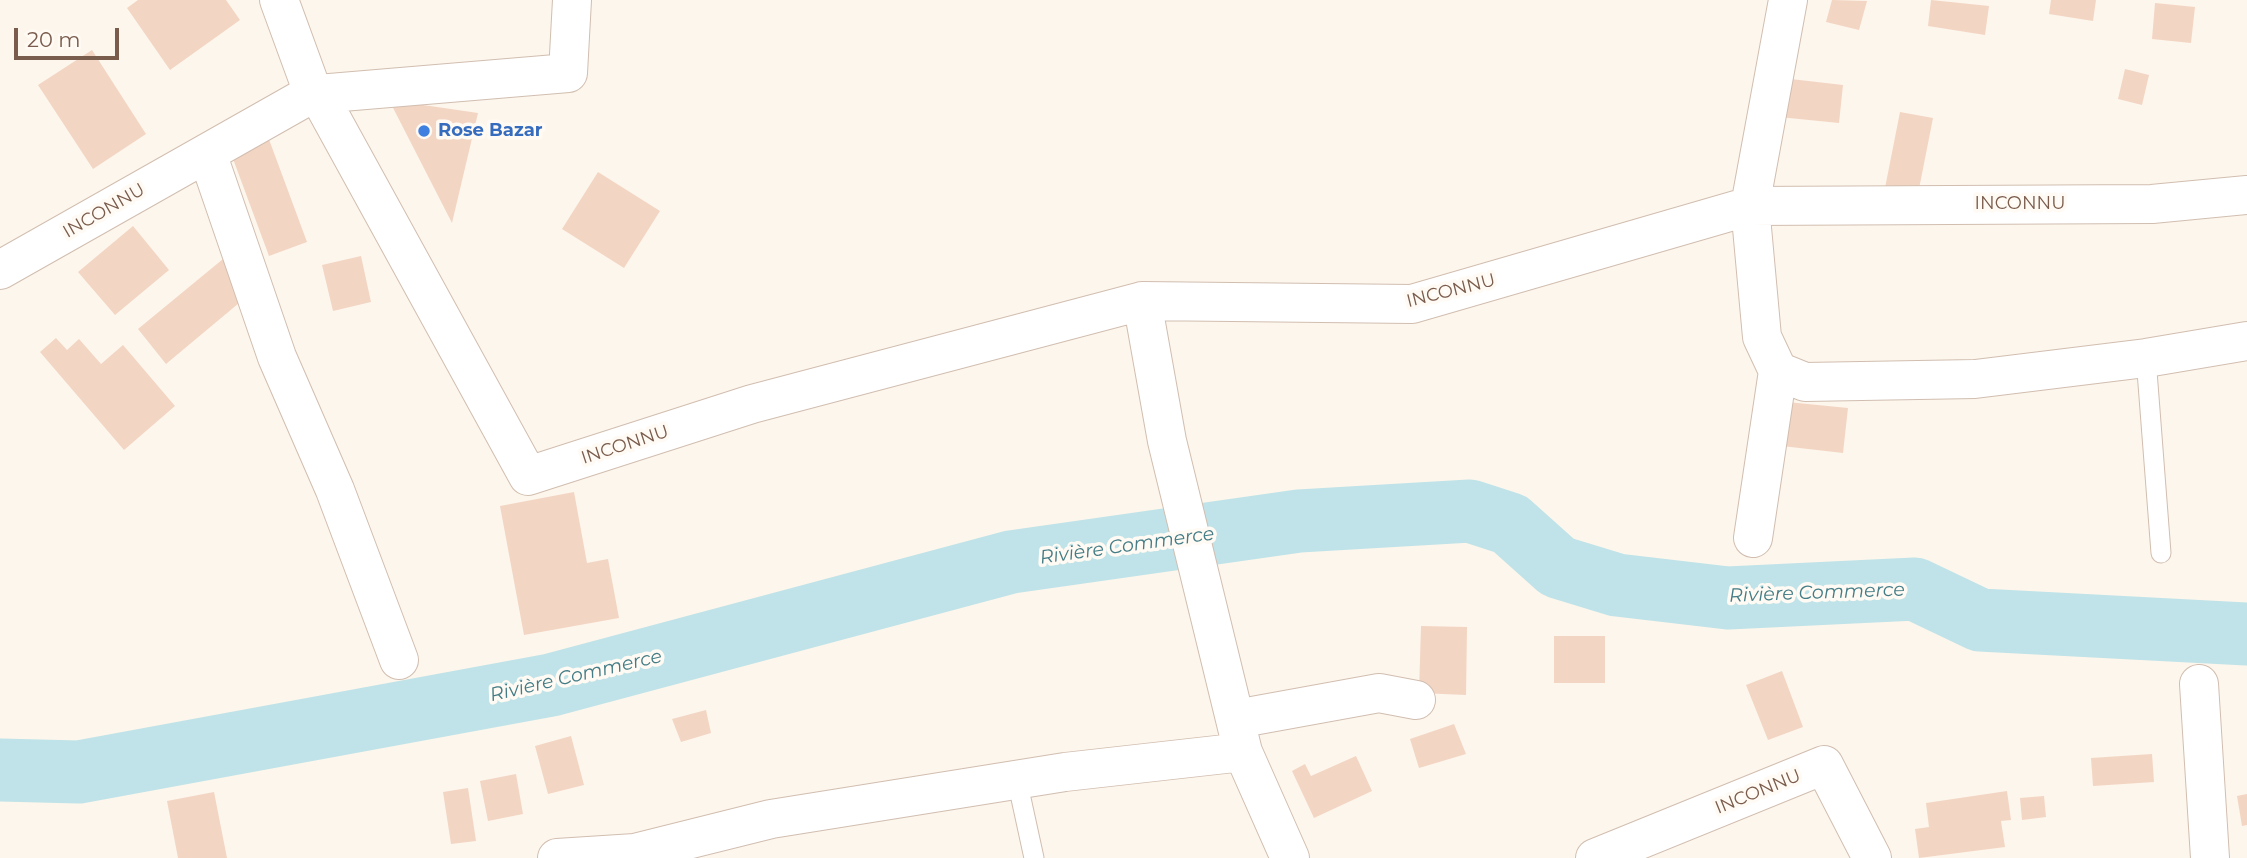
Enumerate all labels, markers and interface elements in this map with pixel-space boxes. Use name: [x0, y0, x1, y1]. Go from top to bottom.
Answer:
scale bar: [18, 14, 122, 58]
text: 20 m: [27, 27, 81, 52]
place label: Rose Bazar: [438, 120, 543, 142]
marker: Rose Bazar: [416, 123, 432, 139]
street label: INCONNU: [59, 179, 149, 243]
street label: INCONNU: [1975, 193, 2065, 215]
street label: INCONNU: [1404, 270, 1498, 312]
street label: INCONNU: [578, 421, 672, 469]
water label: Rivière Commerce: [1038, 522, 1216, 570]
water label: Rivière Commerce: [1729, 579, 1905, 607]
water label: Rivière Commerce: [488, 645, 664, 707]
street label: INCONNU: [1712, 765, 1804, 819]

